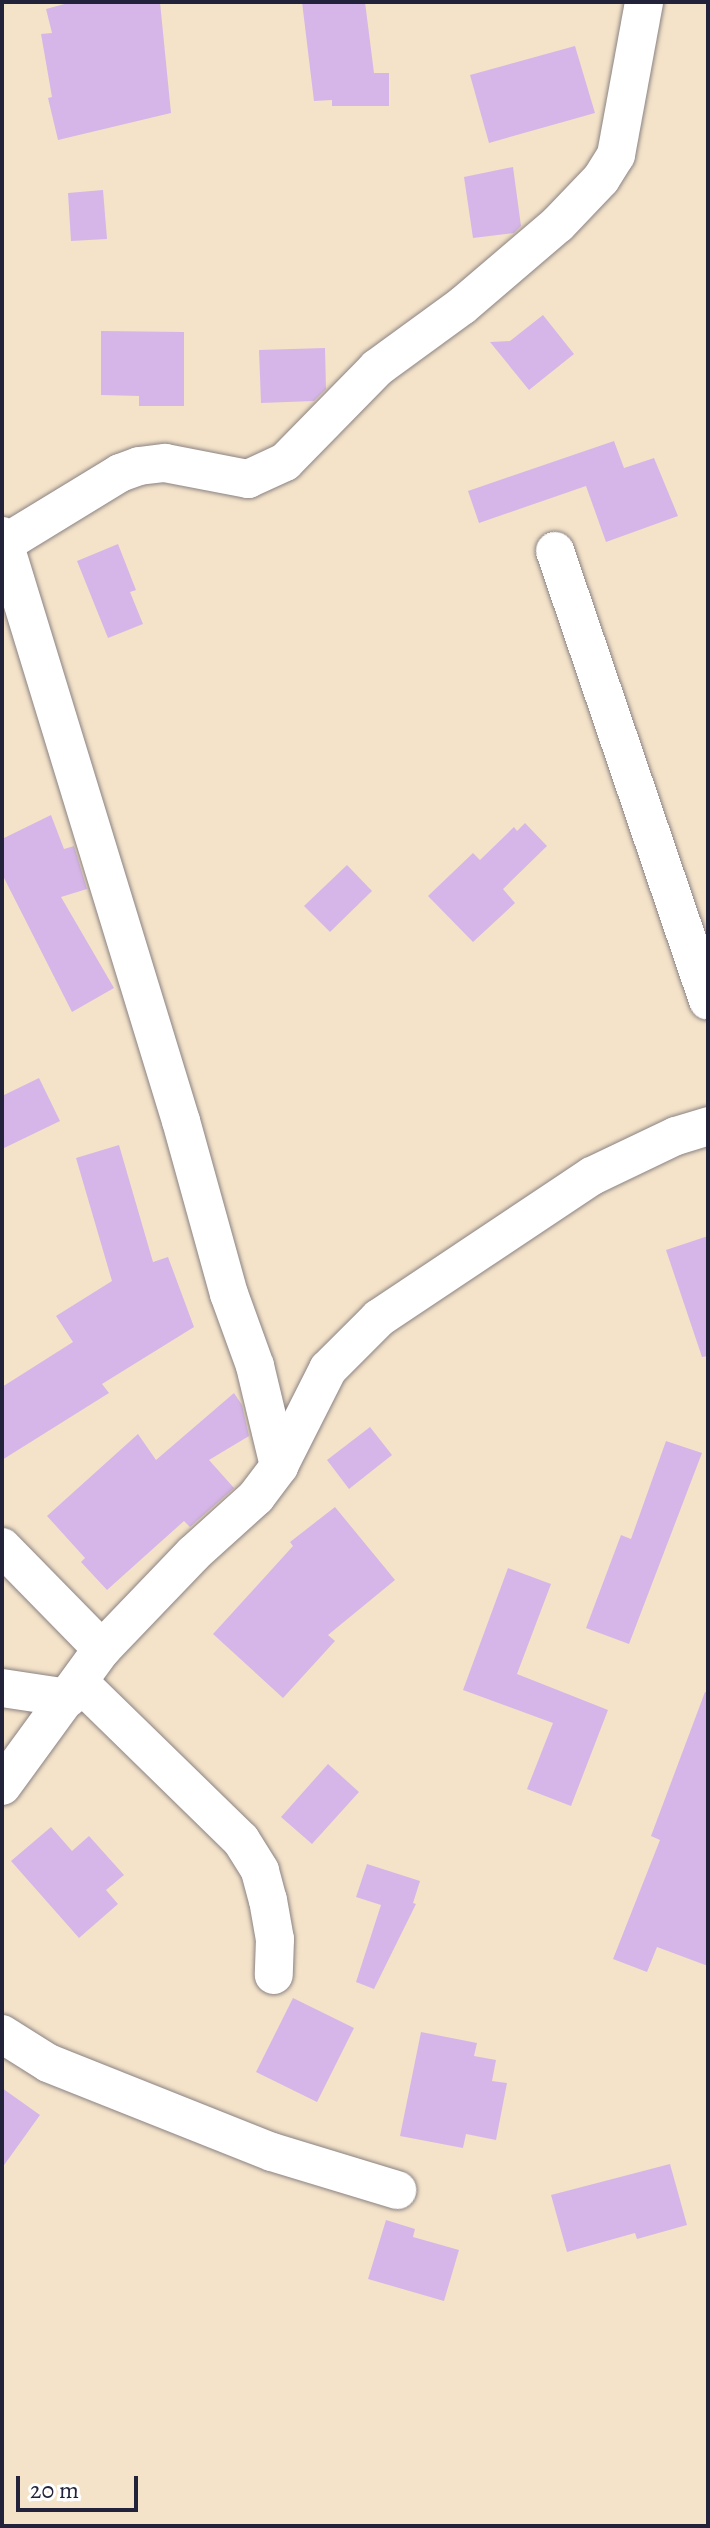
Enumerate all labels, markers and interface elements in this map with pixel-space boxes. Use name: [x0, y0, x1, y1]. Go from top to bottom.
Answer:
scale bar: [20, 2460, 142, 2510]
text: 20 m: [30, 2474, 79, 2506]

